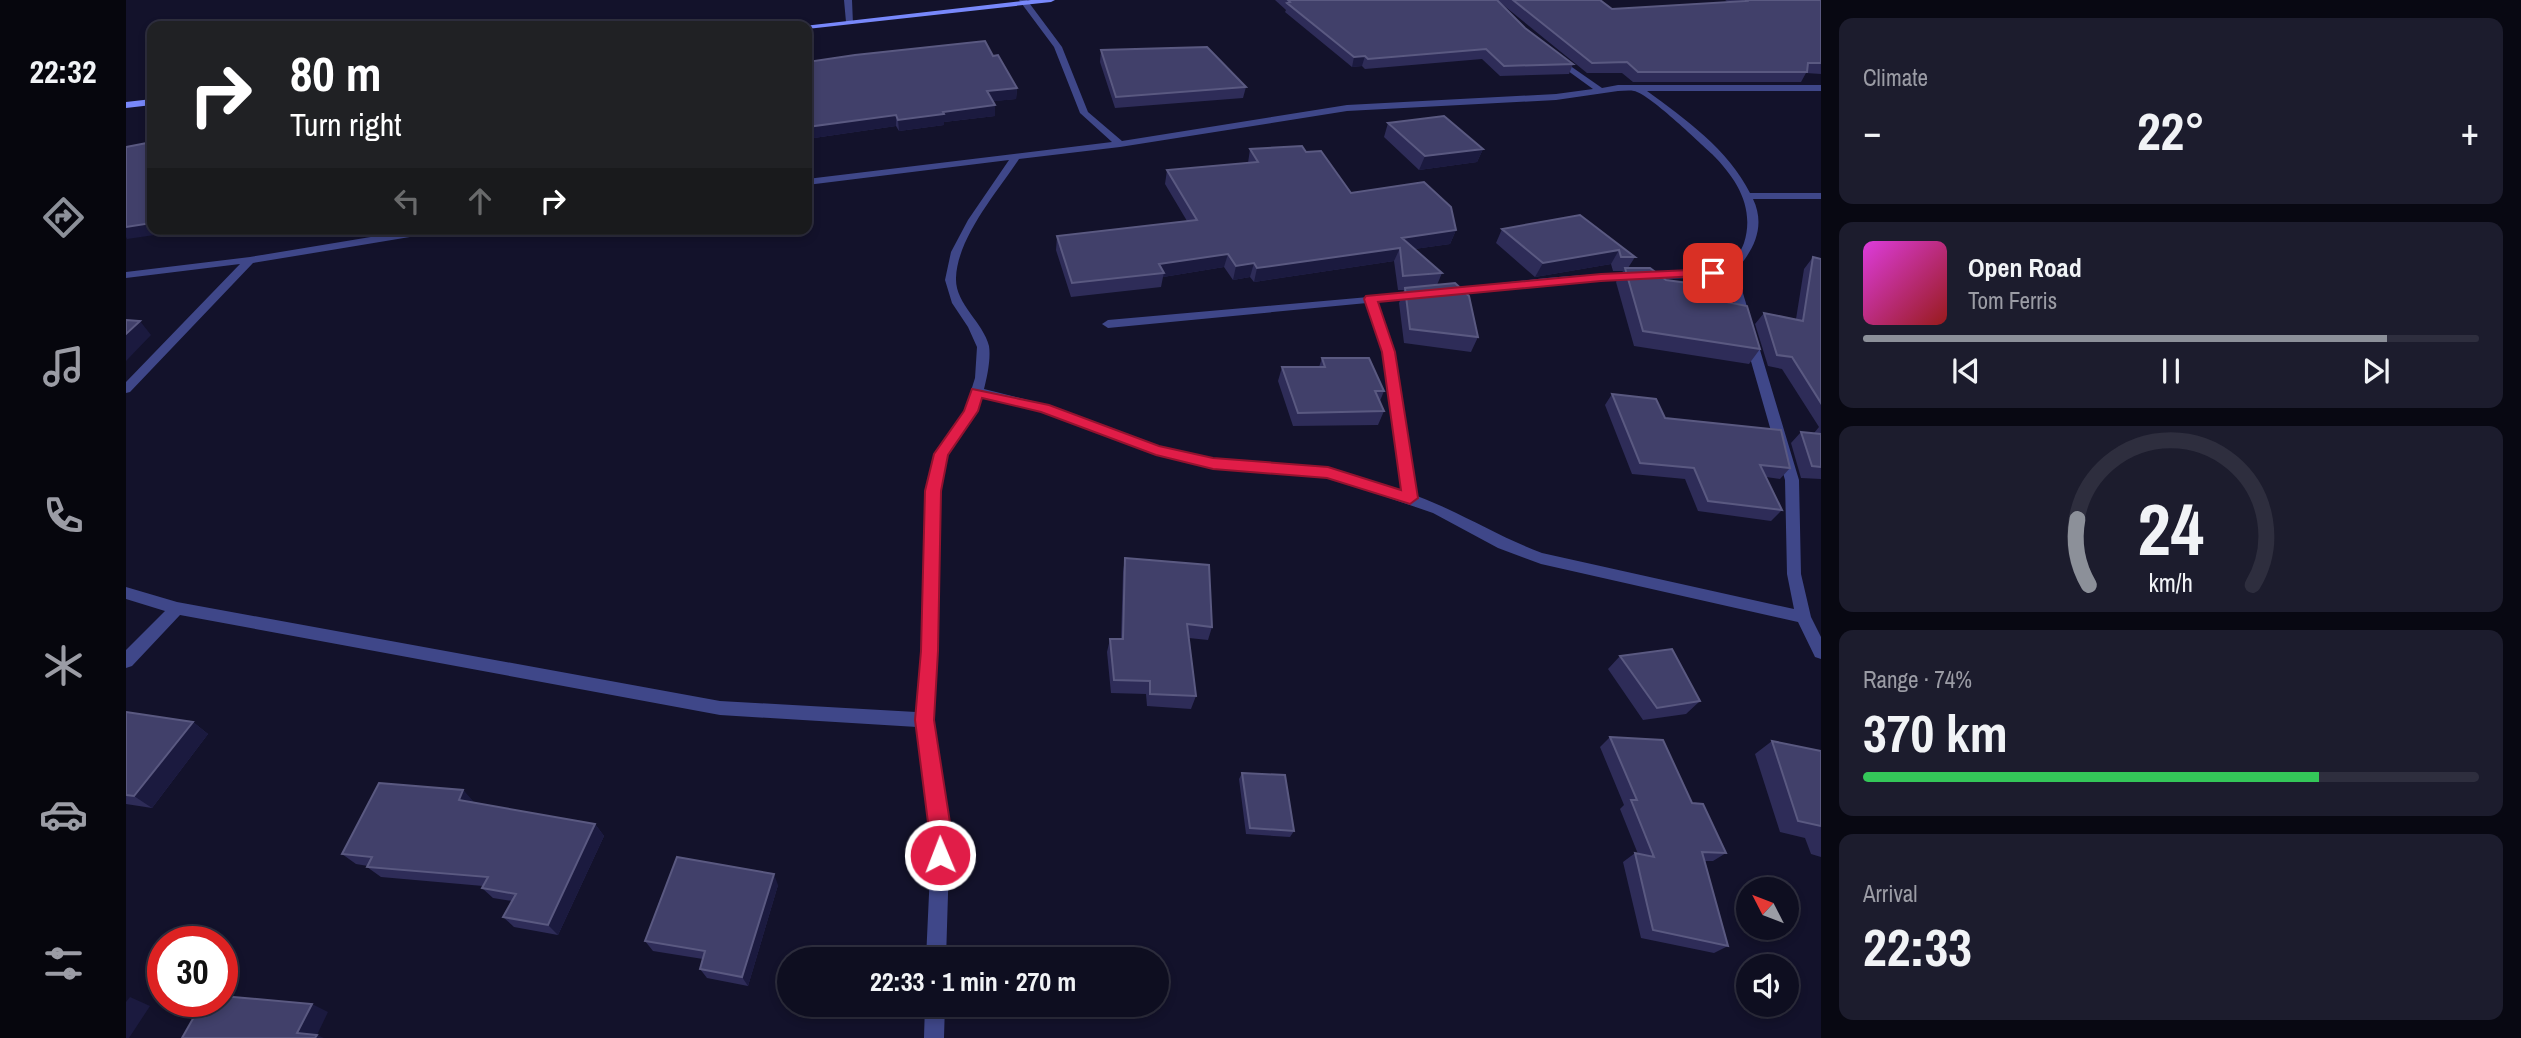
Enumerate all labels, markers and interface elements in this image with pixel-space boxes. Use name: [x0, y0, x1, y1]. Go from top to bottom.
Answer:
text: 80 m: [290, 40, 382, 106]
icon: right: [175, 49, 266, 140]
text: 22:32: [29, 50, 97, 93]
text: Climate: [1863, 62, 1928, 93]
text: 22°: [2137, 96, 2205, 166]
text: Turn right: [290, 103, 402, 146]
text: −: [1863, 106, 1881, 157]
text: +: [2461, 106, 2479, 157]
icon: left: [388, 182, 426, 220]
icon: ahead: [461, 182, 499, 220]
icon: right: [534, 182, 572, 220]
icon: directions: [39, 193, 88, 242]
pin: [1683, 243, 1743, 303]
text: Open Road: [1968, 250, 2082, 285]
icon: arrive: [1694, 254, 1732, 292]
text: Tom Ferris: [1968, 285, 2057, 316]
icon: music: [39, 342, 88, 391]
icon: previous: [1947, 352, 1985, 390]
icon: pause: [2152, 352, 2190, 390]
icon: next: [2357, 352, 2395, 390]
text: 24: [2138, 480, 2204, 578]
icon: phone: [39, 491, 88, 540]
text: km/h: [2149, 566, 2193, 600]
icon: climate: [39, 641, 88, 690]
text: Range · 74%: [1863, 664, 1972, 695]
text: 370 km: [1863, 698, 2008, 768]
icon: car: [39, 790, 88, 839]
position arrow: [903, 818, 977, 892]
north arrow: [1736, 877, 1799, 940]
map controls: [1736, 877, 1799, 1017]
text: Arrival: [1863, 878, 1918, 909]
text: 22:33: [1863, 912, 1972, 982]
speed limit sign: 30: [147, 926, 238, 1017]
icon: filters: [39, 939, 88, 988]
button: sound: [1736, 954, 1799, 1017]
text: 22:33 · 1 min · 270 m: [870, 964, 1076, 999]

